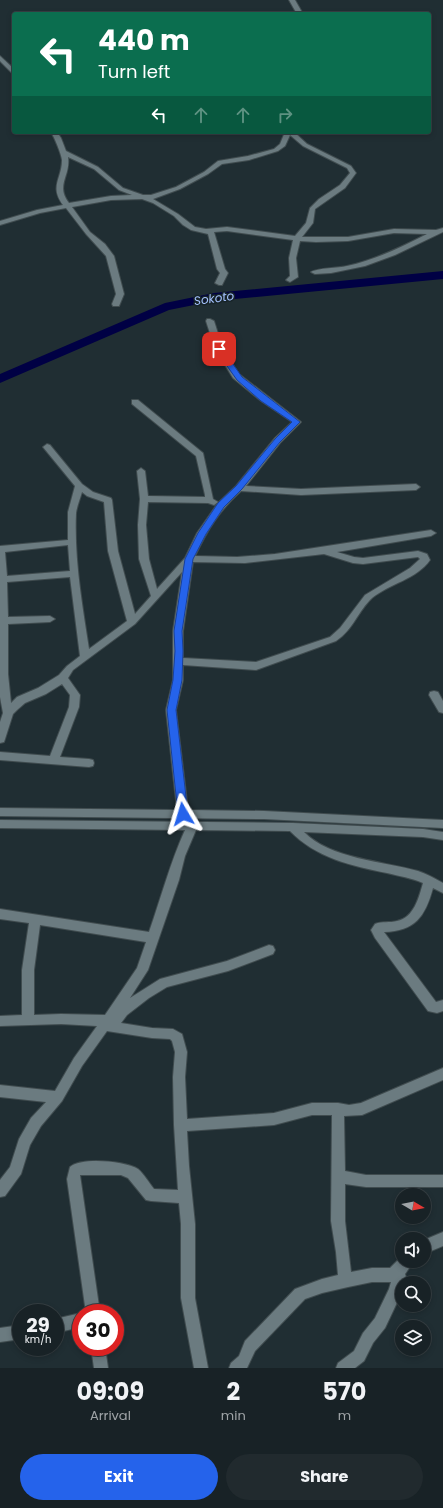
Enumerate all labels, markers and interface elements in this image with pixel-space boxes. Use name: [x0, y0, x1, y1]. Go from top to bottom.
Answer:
text: 440 m: [98, 21, 190, 60]
icon: left: [32, 28, 84, 80]
text: Turn left: [98, 59, 170, 84]
icon: left: [148, 104, 170, 126]
icon: ahead: [190, 104, 212, 126]
icon: ahead: [232, 104, 254, 126]
icon: right: [274, 104, 296, 126]
water label: Sokoto: [193, 287, 236, 309]
pin: [202, 332, 236, 366]
icon: arrive: [208, 338, 230, 360]
position arrow: [162, 793, 204, 835]
north arrow: [395, 1188, 431, 1224]
map controls: [395, 1188, 431, 1356]
button: sound: [395, 1232, 431, 1268]
button: search: [395, 1276, 431, 1312]
speed limit sign: 30: [72, 1304, 124, 1356]
text: 29: [26, 1311, 50, 1339]
button: layers: [395, 1320, 431, 1356]
text: km/h: [25, 1332, 51, 1347]
text: 09:09: [77, 1375, 144, 1408]
text: 2: [226, 1375, 240, 1408]
text: 570: [322, 1375, 366, 1408]
text: Arrival: [90, 1406, 131, 1425]
text: min: [221, 1406, 246, 1425]
text: m: [338, 1406, 351, 1425]
button: Exit: [20, 1454, 218, 1500]
button: Share: [226, 1454, 423, 1500]

